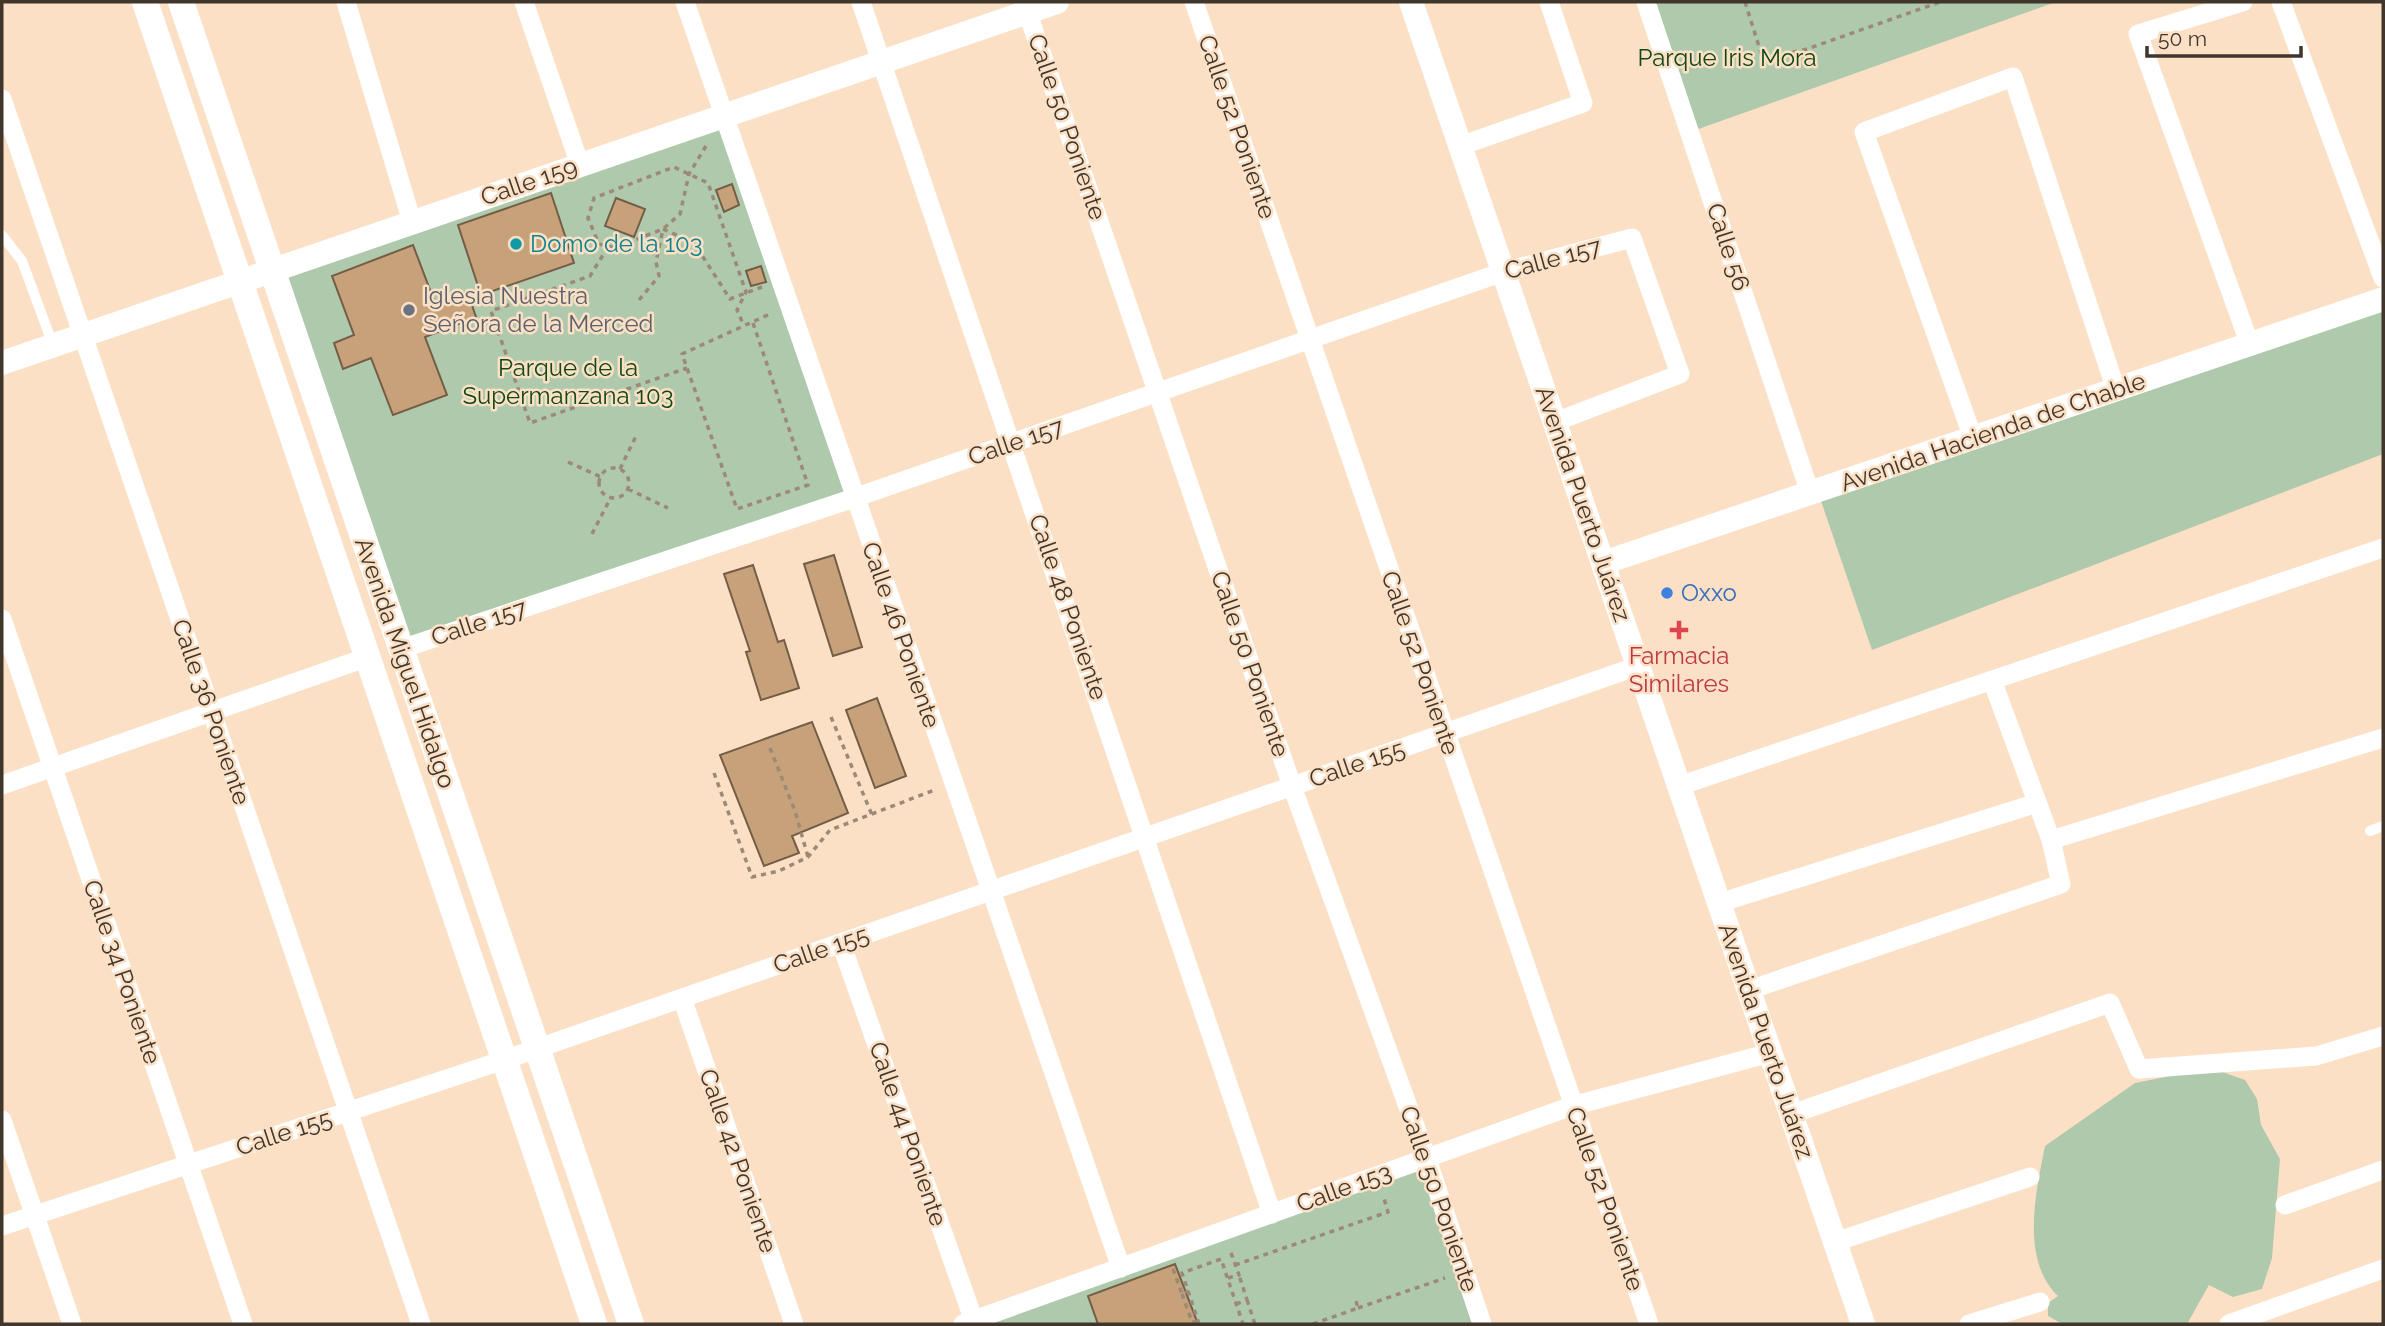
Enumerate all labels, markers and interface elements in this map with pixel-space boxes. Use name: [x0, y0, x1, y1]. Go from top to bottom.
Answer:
scale bar: [2147, 14, 2301, 58]
text: 50 m: [2158, 26, 2207, 51]
street label: Calle 50 Poniente: [1022, 30, 1113, 224]
street label: Calle 52 Poniente: [1192, 31, 1283, 223]
park label: Parque Iris Mora: [1637, 43, 1817, 72]
street label: Calle 159: [477, 152, 581, 212]
street label: Calle 56: [1701, 199, 1756, 294]
place label: Domo de la 103: [530, 229, 703, 258]
street label: Calle 157: [1501, 232, 1605, 285]
marker: Domo de la 103: [508, 236, 524, 252]
place label: Iglesia Nuestra Señora de la Merced: [423, 281, 653, 338]
marker: Iglesia Nuestra Señora de la Merced: [401, 302, 417, 318]
park label: Parque de la Supermanzana 103: [462, 353, 674, 410]
street label: Avenida Hacienda de Chable: [1837, 366, 2149, 497]
street label: Avenida Puerto Juárez: [1530, 382, 1637, 625]
street label: Calle 157: [964, 412, 1067, 471]
street label: Calle 48 Poniente: [1023, 510, 1114, 703]
street label: Avenida Miguel Hidalgo: [349, 534, 462, 792]
street label: Calle 46 Poniente: [856, 538, 947, 732]
street label: Calle 50 Poniente: [1205, 567, 1296, 761]
street label: Calle 52 Poniente: [1375, 567, 1466, 759]
place label: Oxxo: [1681, 578, 1737, 607]
marker: Oxxo: [1659, 585, 1675, 601]
street label: Calle 157: [427, 593, 531, 652]
street label: Calle 36 Poniente: [166, 615, 257, 808]
marker: Farmacia Similares: [1671, 622, 1687, 638]
place label: Farmacia Similares: [1629, 641, 1729, 698]
street label: Calle 155: [1305, 734, 1408, 793]
street label: Calle 34 Poniente: [77, 876, 168, 1068]
street label: Avenida Puerto Juárez: [1713, 919, 1820, 1162]
street label: Calle 155: [769, 920, 872, 979]
street label: Calle 44 Poniente: [863, 1038, 954, 1230]
street label: Calle 42 Poniente: [693, 1065, 784, 1257]
street label: Calle 50 Poniente: [1394, 1102, 1485, 1296]
street label: Calle 155: [232, 1103, 336, 1162]
street label: Calle 52 Poniente: [1560, 1103, 1651, 1295]
street label: Calle 153: [1292, 1157, 1395, 1218]

